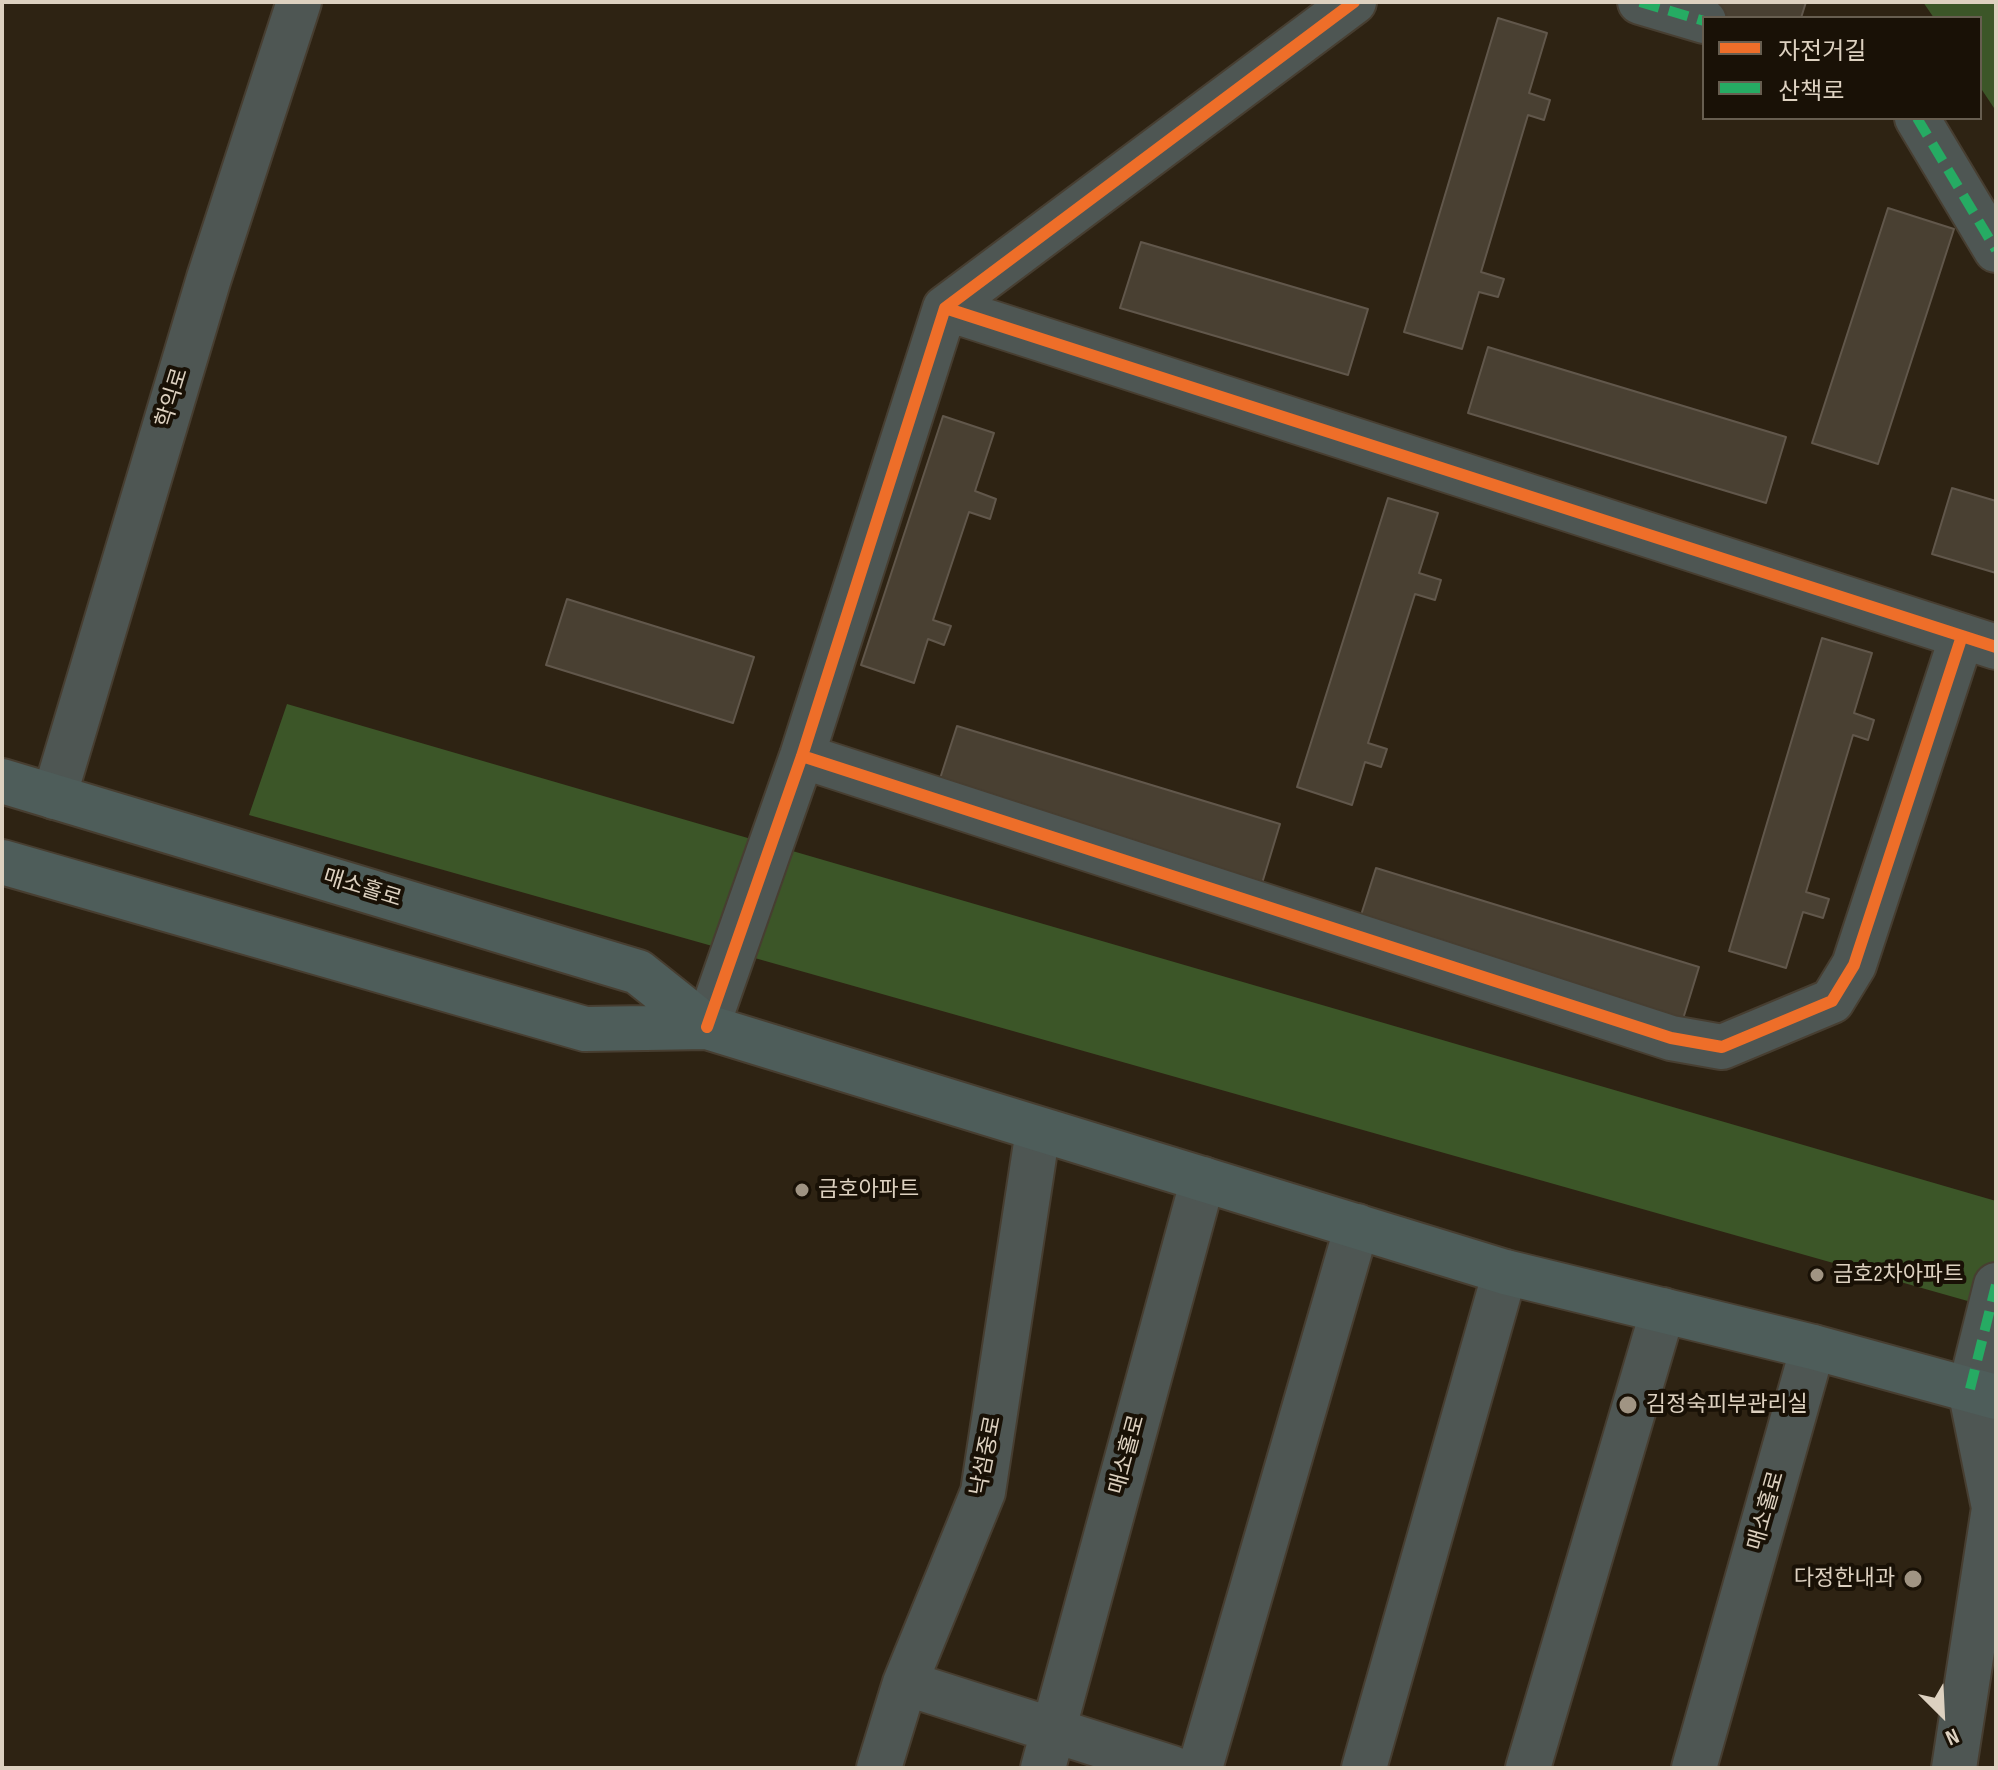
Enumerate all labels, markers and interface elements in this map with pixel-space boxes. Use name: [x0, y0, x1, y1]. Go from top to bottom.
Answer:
legend: [1702, 16, 1982, 120]
text: 자전거길: [1778, 37, 1866, 66]
text: 산책로: [1778, 77, 1844, 106]
street label: 학익로: [152, 365, 194, 431]
street label: 매소홀로: [319, 865, 405, 913]
place label: 금호아파트: [818, 1177, 919, 1203]
marker: 금호아파트: [793, 1181, 811, 1199]
place label: 금호2차아파트: [1833, 1262, 1964, 1288]
marker: 금호2차아파트: [1808, 1266, 1826, 1284]
place label: 김정숙피부관리실: [1646, 1392, 1808, 1418]
marker: 김정숙피부관리실: [1617, 1394, 1639, 1416]
street label: 매소홀로: [1105, 1412, 1151, 1498]
street label: 낙섬중로: [966, 1414, 1008, 1498]
street label: 매소홀로: [1743, 1468, 1791, 1554]
place label: 다정한내과: [1794, 1566, 1895, 1592]
marker: 다정한내과: [1902, 1568, 1924, 1590]
north arrow: [1902, 1674, 1982, 1754]
text: N: [1941, 1722, 1963, 1751]

